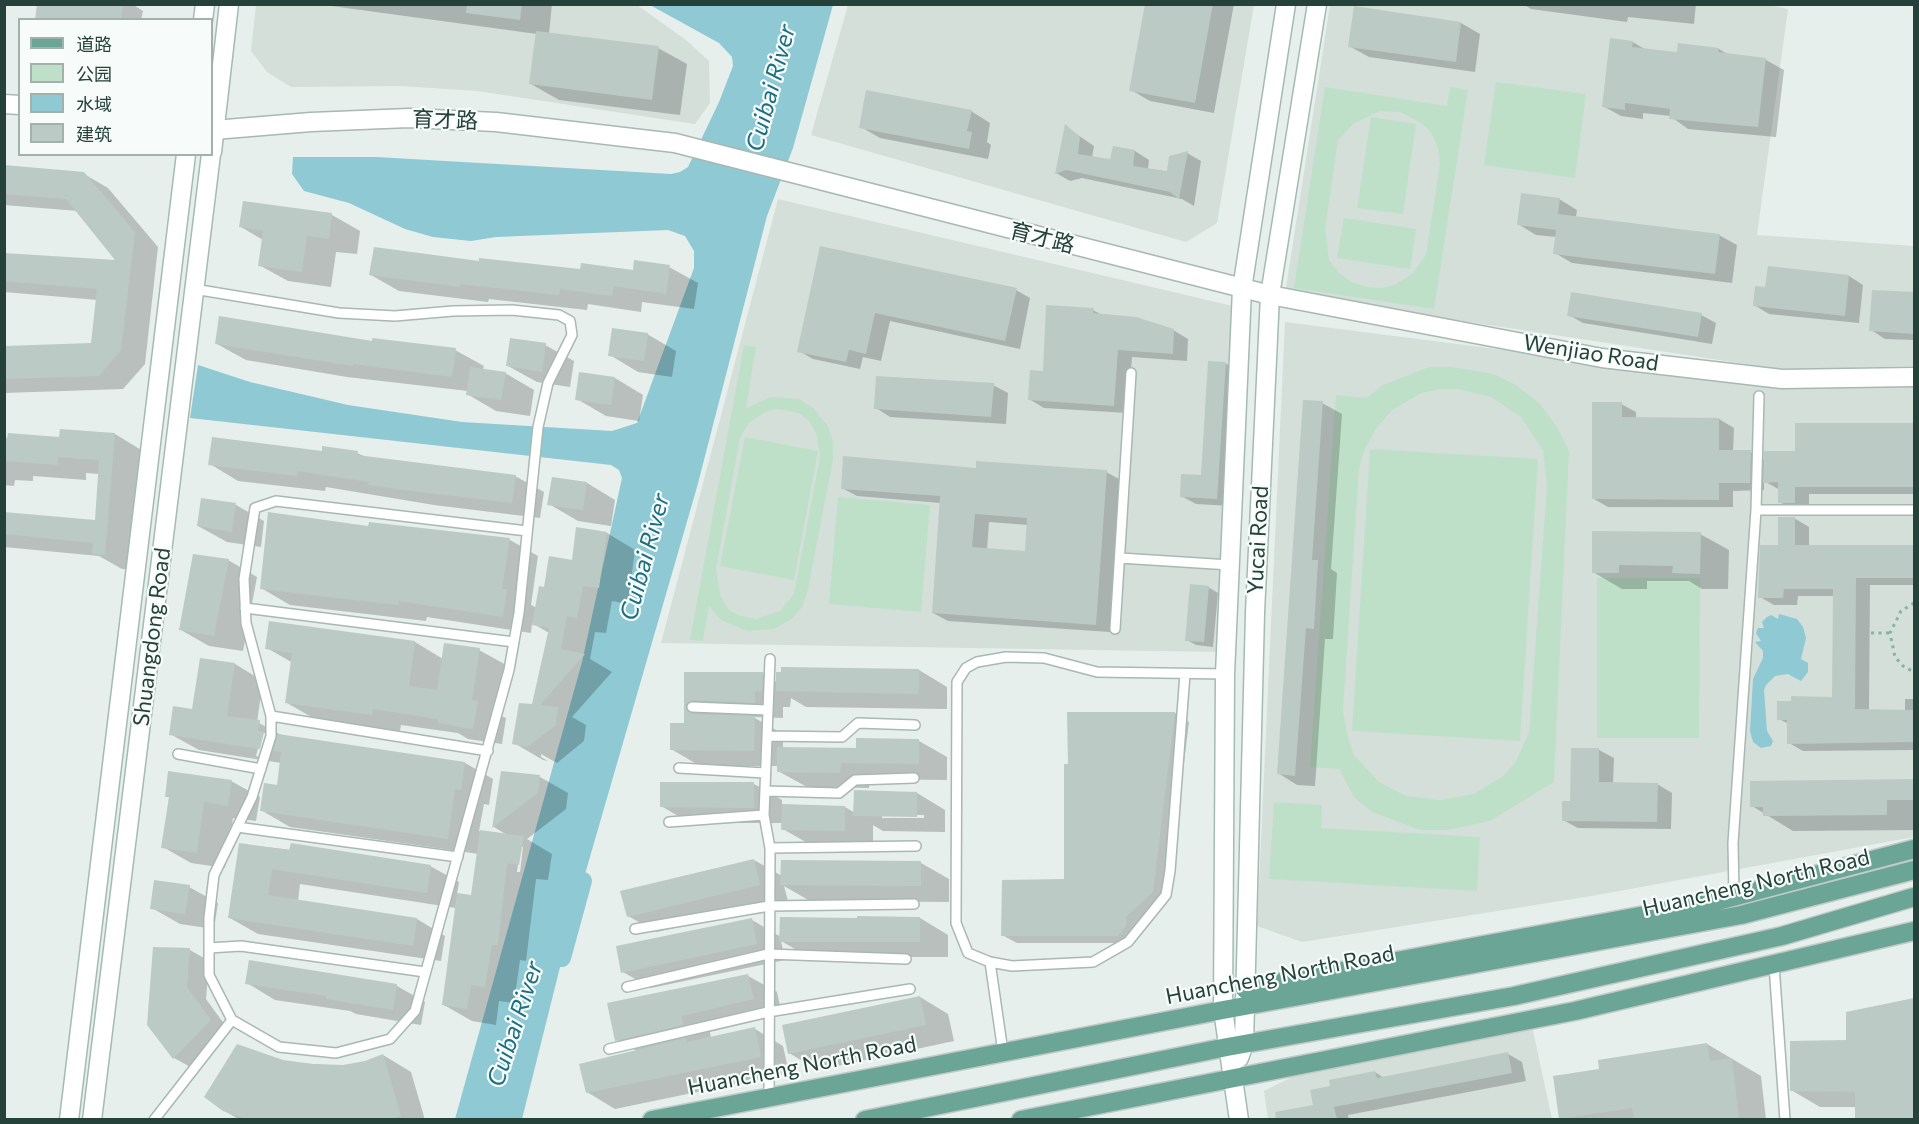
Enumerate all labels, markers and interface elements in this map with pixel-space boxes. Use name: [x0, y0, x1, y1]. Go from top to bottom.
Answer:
legend: [18, 18, 213, 156]
water label: Cuibai River: [740, 21, 802, 155]
text: 道路: [76, 33, 112, 55]
text: 公园: [76, 63, 112, 85]
text: 水域: [76, 93, 112, 115]
street label: 育才路: [412, 106, 478, 134]
text: 建筑: [76, 123, 112, 145]
street label: 育才路: [1007, 217, 1077, 259]
street label: Wenjiao Road: [1521, 329, 1661, 377]
street label: Yucai Road: [1242, 485, 1274, 595]
water label: Cuibai River: [614, 490, 676, 624]
street label: Shuangdong Road: [128, 546, 176, 728]
street label: Huancheng North Road: [1640, 844, 1872, 922]
street label: Huancheng North Road: [1163, 940, 1397, 1010]
water label: Cuibai River: [481, 958, 549, 1090]
street label: Huancheng North Road: [685, 1031, 919, 1101]

